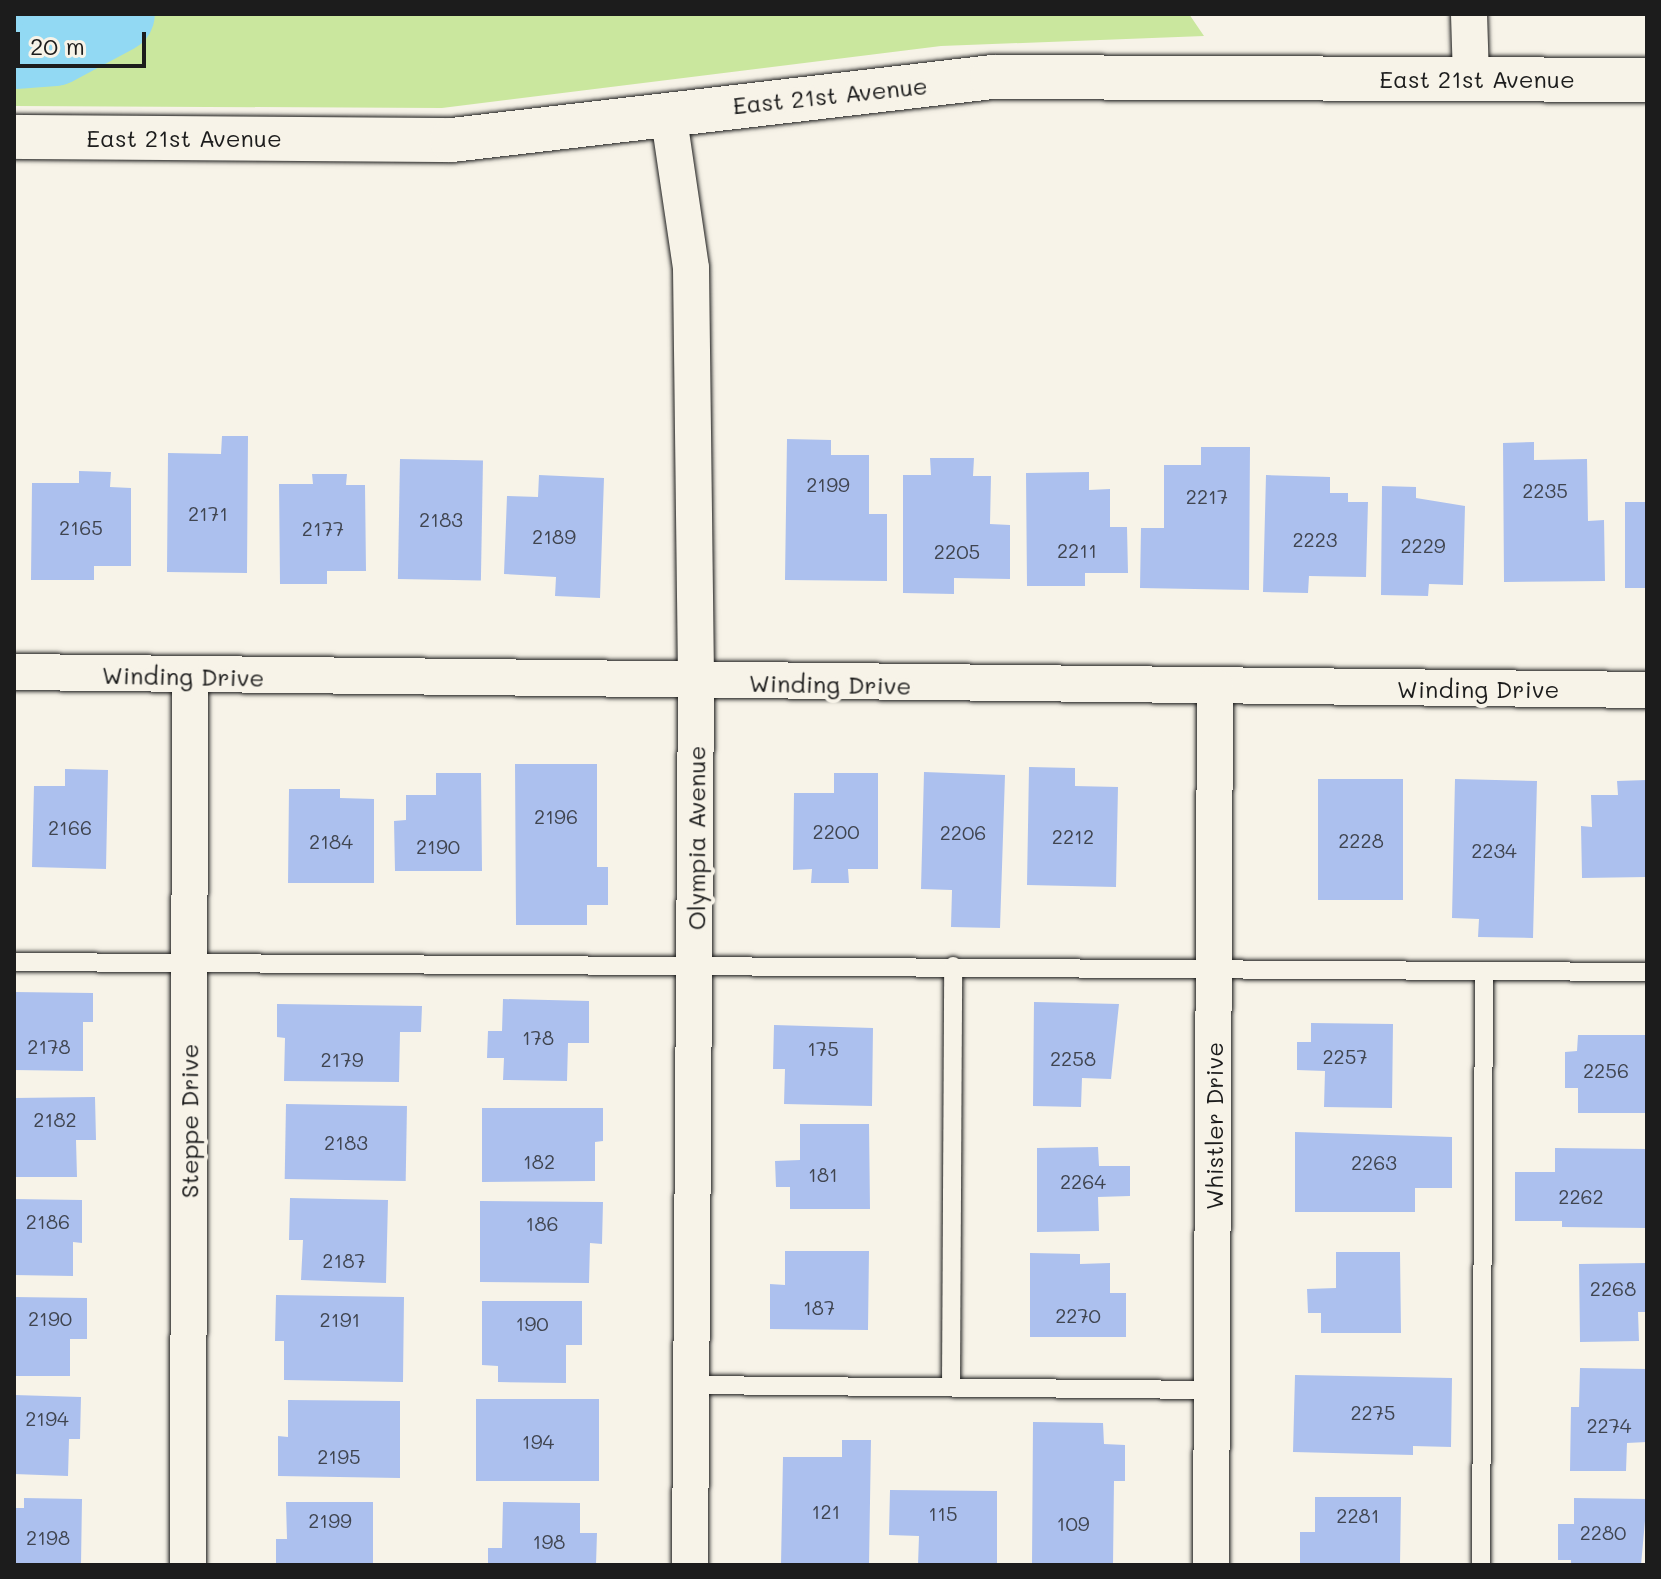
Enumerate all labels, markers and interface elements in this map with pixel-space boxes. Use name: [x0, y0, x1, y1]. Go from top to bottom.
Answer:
scale bar: [20, 16, 150, 66]
text: 20 m: [30, 30, 85, 61]
street label: East 21st Avenue: [1379, 65, 1575, 93]
street label: East 21st Avenue: [731, 70, 929, 120]
street label: East 21st Avenue: [86, 124, 282, 152]
house number: 2199: [806, 472, 850, 496]
house number: 2235: [1522, 478, 1568, 502]
house number: 2217: [1186, 484, 1228, 508]
house number: 2171: [188, 501, 228, 525]
house number: 2183: [419, 507, 463, 531]
house number: 2165: [59, 515, 103, 539]
house number: 2177: [302, 516, 344, 540]
house number: 2189: [532, 524, 576, 548]
house number: 2223: [1292, 527, 1338, 551]
house number: 2229: [1400, 533, 1446, 557]
house number: 2211: [1057, 538, 1097, 562]
house number: 2205: [934, 539, 980, 563]
street label: Winding Drive: [101, 660, 265, 692]
street label: Winding Drive: [748, 668, 912, 700]
street label: Winding Drive: [1397, 675, 1559, 703]
street label: Olympia Avenue: [682, 746, 710, 930]
house number: 2196: [534, 804, 578, 828]
house number: 2166: [48, 815, 92, 839]
house number: 2200: [813, 819, 859, 843]
house number: 2206: [940, 820, 986, 844]
house number: 2212: [1052, 824, 1094, 848]
house number: 2228: [1338, 828, 1384, 852]
house number: 2184: [309, 829, 353, 853]
house number: 2190: [416, 834, 460, 858]
house number: 2234: [1471, 838, 1517, 862]
house number: 178: [522, 1025, 554, 1049]
house number: 2178: [27, 1034, 71, 1058]
house number: 175: [807, 1036, 839, 1060]
street label: Whistler Drive: [1200, 1042, 1228, 1210]
street label: Steppe Drive: [175, 1044, 203, 1198]
house number: 2257: [1322, 1044, 1368, 1068]
house number: 2258: [1050, 1046, 1096, 1070]
house number: 2179: [320, 1047, 364, 1071]
house number: 2256: [1583, 1058, 1629, 1082]
house number: 2182: [33, 1107, 77, 1131]
house number: 2183: [324, 1130, 368, 1154]
house number: 182: [523, 1149, 555, 1173]
house number: 2263: [1351, 1150, 1397, 1174]
house number: 181: [808, 1162, 838, 1186]
house number: 2264: [1060, 1169, 1106, 1193]
house number: 2262: [1558, 1184, 1604, 1208]
house number: 2186: [26, 1209, 70, 1233]
house number: 186: [525, 1211, 559, 1235]
house number: 2187: [322, 1248, 366, 1272]
house number: 2268: [1590, 1276, 1636, 1300]
house number: 187: [803, 1295, 835, 1319]
house number: 2270: [1055, 1303, 1101, 1327]
house number: 2190: [28, 1306, 72, 1330]
house number: 2191: [320, 1307, 360, 1331]
house number: 190: [515, 1311, 549, 1335]
house number: 2275: [1350, 1400, 1396, 1424]
house number: 2194: [25, 1406, 69, 1430]
house number: 2274: [1586, 1413, 1632, 1437]
house number: 194: [522, 1429, 554, 1453]
house number: 2195: [317, 1444, 361, 1468]
house number: 121: [811, 1499, 841, 1523]
house number: 115: [928, 1501, 958, 1525]
house number: 2281: [1336, 1503, 1380, 1527]
house number: 2199: [308, 1508, 352, 1532]
house number: 109: [1056, 1511, 1090, 1535]
house number: 2280: [1580, 1520, 1626, 1544]
house number: 2198: [26, 1525, 70, 1549]
house number: 198: [533, 1529, 565, 1553]

